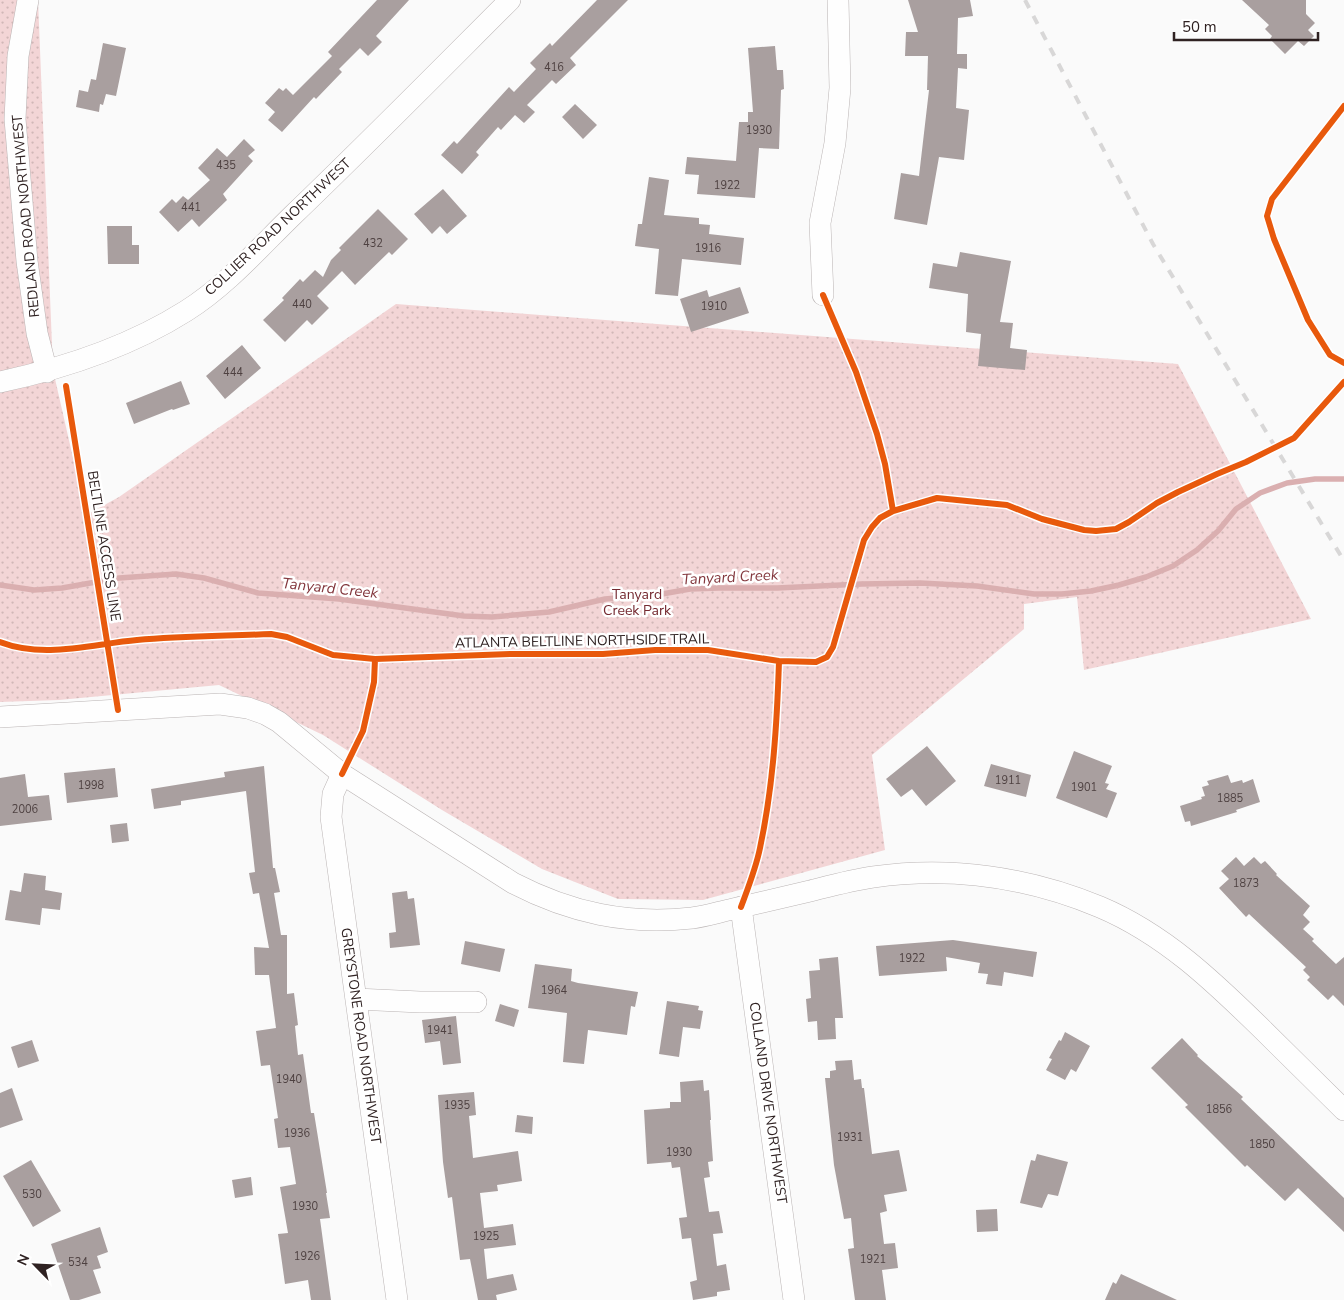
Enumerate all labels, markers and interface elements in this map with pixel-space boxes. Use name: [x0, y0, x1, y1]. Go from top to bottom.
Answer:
scale bar: [1174, 10, 1318, 42]
text: 50 m: [1182, 17, 1217, 37]
house number: 416: [544, 60, 564, 75]
street label: REDLAND ROAD NORTHWEST: [8, 113, 44, 318]
house number: 1930: [746, 123, 773, 138]
street label: COLLIER ROAD NORTHWEST: [201, 154, 356, 300]
house number: 435: [216, 158, 236, 173]
house number: 1922: [714, 178, 740, 193]
house number: 441: [181, 200, 201, 215]
house number: 432: [363, 236, 383, 251]
house number: 1916: [695, 241, 722, 256]
house number: 440: [292, 297, 312, 312]
house number: 1910: [701, 299, 728, 314]
house number: 444: [223, 365, 243, 380]
street label: BELTLINE ACCESS LINE: [83, 469, 125, 623]
water label: Tanyard Creek: [681, 564, 779, 590]
water label: Tanyard Creek: [281, 573, 380, 603]
park label: Tanyard Creek Park: [603, 585, 672, 620]
street label: ATLANTA BELTLINE NORTHSIDE TRAIL: [455, 629, 710, 653]
house number: 1911: [995, 773, 1021, 788]
house number: 1998: [78, 778, 105, 793]
house number: 1901: [1071, 780, 1097, 795]
house number: 1885: [1217, 791, 1244, 806]
house number: 2006: [12, 802, 39, 817]
house number: 1873: [1233, 876, 1259, 891]
street label: GREYSTONE ROAD NORTHWEST: [336, 927, 386, 1146]
house number: 1922: [899, 951, 925, 966]
house number: 1964: [541, 983, 568, 998]
street label: COLLAND DRIVE NORTHWEST: [744, 1001, 792, 1206]
house number: 1941: [427, 1023, 453, 1038]
house number: 1940: [276, 1072, 303, 1087]
house number: 1935: [444, 1098, 471, 1113]
house number: 1856: [1206, 1102, 1233, 1117]
house number: 1936: [284, 1126, 311, 1141]
house number: 1931: [837, 1130, 863, 1145]
house number: 1850: [1249, 1137, 1276, 1152]
house number: 1930: [666, 1145, 693, 1160]
house number: 530: [22, 1187, 42, 1202]
house number: 1930: [292, 1199, 319, 1214]
house number: 1925: [473, 1229, 500, 1244]
north arrow: [10, 1240, 60, 1290]
house number: 1926: [294, 1249, 321, 1264]
text: N: [13, 1251, 34, 1269]
house number: 1921: [860, 1252, 886, 1267]
house number: 534: [68, 1255, 88, 1270]

